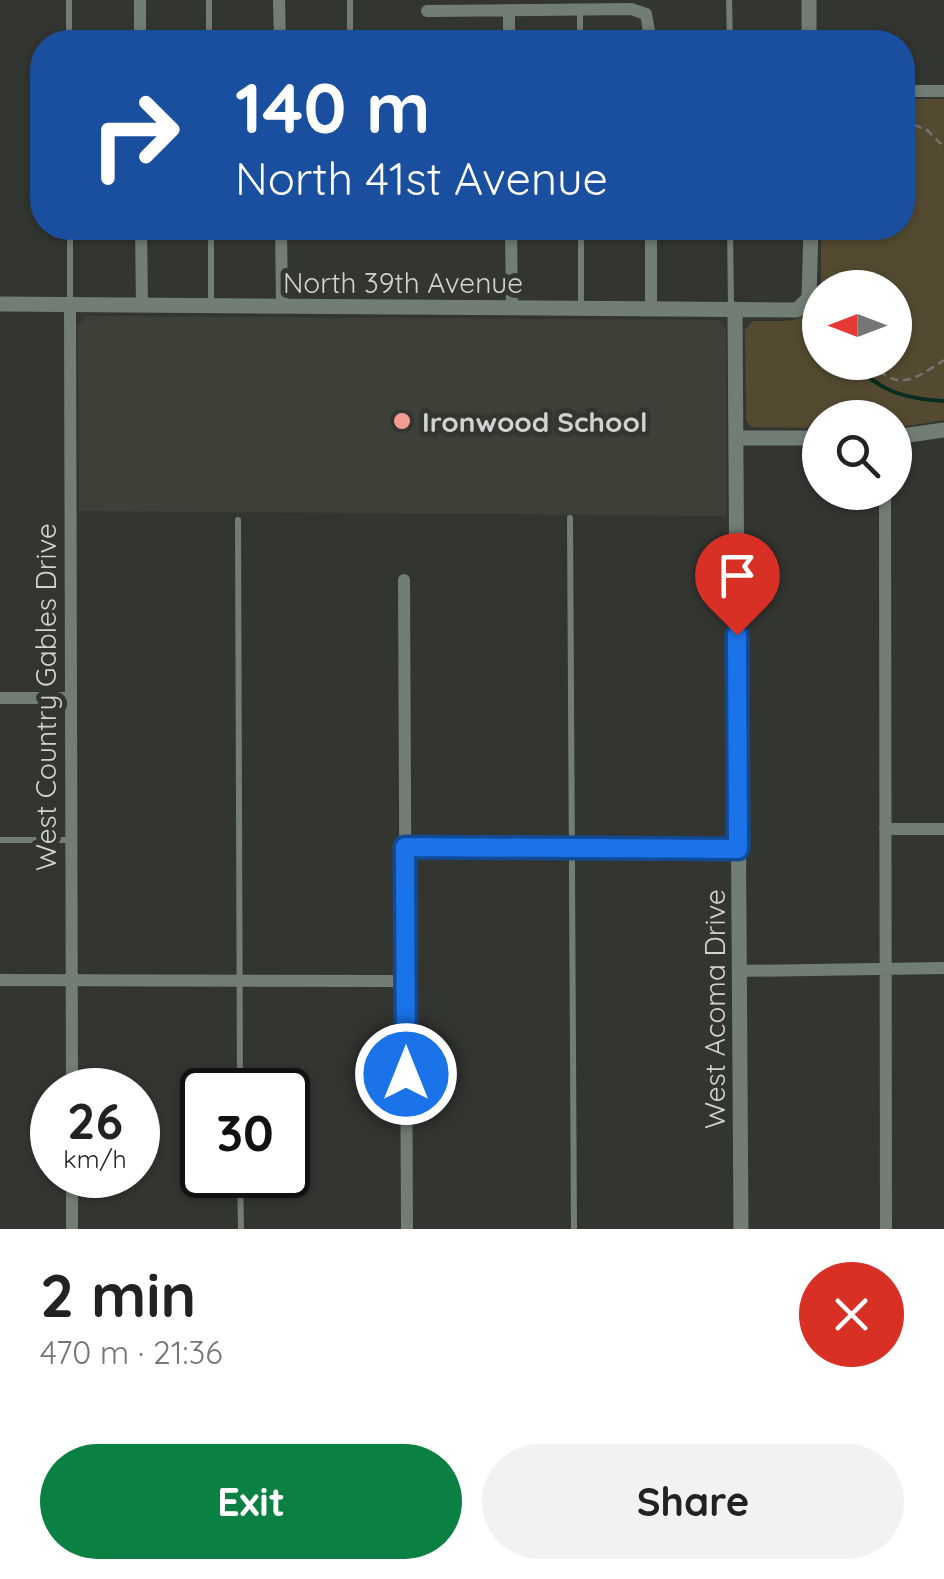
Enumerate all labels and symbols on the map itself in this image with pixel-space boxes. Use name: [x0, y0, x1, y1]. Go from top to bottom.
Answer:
street label: North 39th Avenue: [283, 265, 523, 300]
north arrow: [802, 270, 912, 380]
place label: Ironwood School: [422, 404, 647, 439]
marker: Ironwood School: [391, 410, 413, 432]
street label: West Country Gables Drive: [28, 523, 63, 871]
pin: [695, 533, 780, 636]
street label: West Acoma Drive: [697, 889, 732, 1129]
position arrow: [354, 1022, 458, 1126]
speed limit sign: 30: [180, 1068, 310, 1198]

